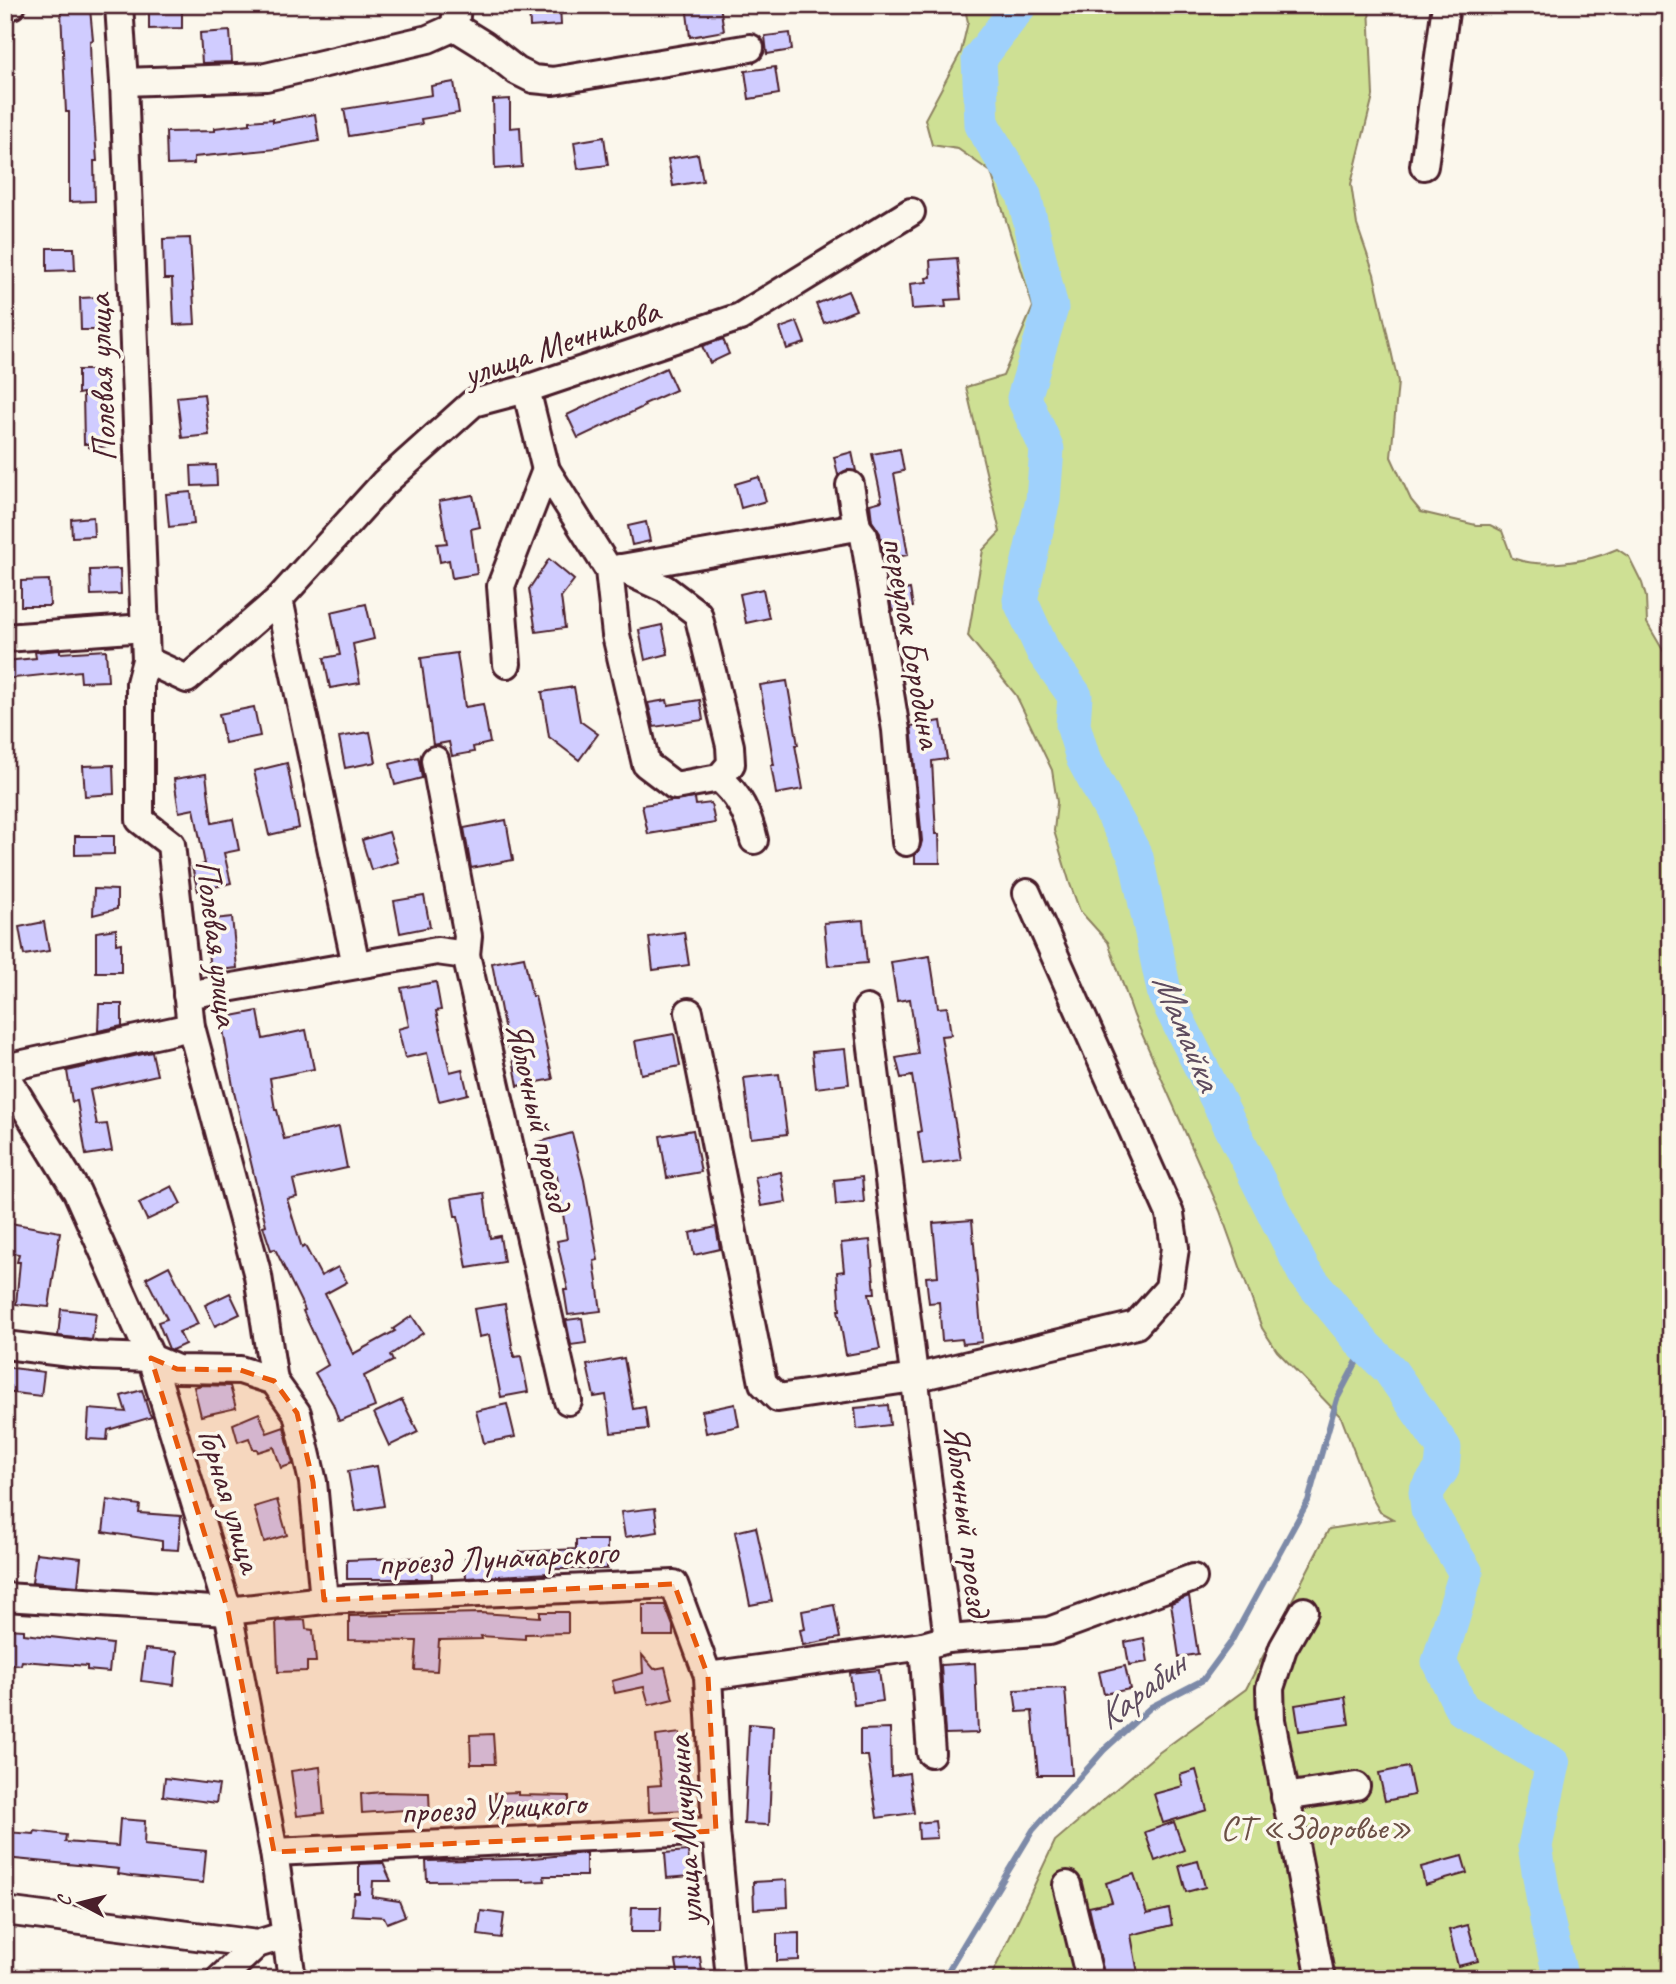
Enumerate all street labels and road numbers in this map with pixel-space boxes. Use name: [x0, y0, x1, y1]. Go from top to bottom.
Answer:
street label: улица Мечникова: [455, 287, 668, 398]
street label: Полевая улица: [76, 291, 127, 463]
street label: переулок Бородина: [872, 533, 954, 753]
street label: Полевая улица: [185, 857, 250, 1032]
street label: Яблочный проезд: [495, 1017, 583, 1218]
street label: Яблочный проезд: [933, 1422, 1002, 1622]
street label: Горная улица: [187, 1423, 274, 1580]
street label: проезд Луначарского: [377, 1529, 621, 1586]
street label: улица Мичурина: [655, 1731, 714, 1928]
street label: проезд Урицкого: [399, 1780, 590, 1835]

